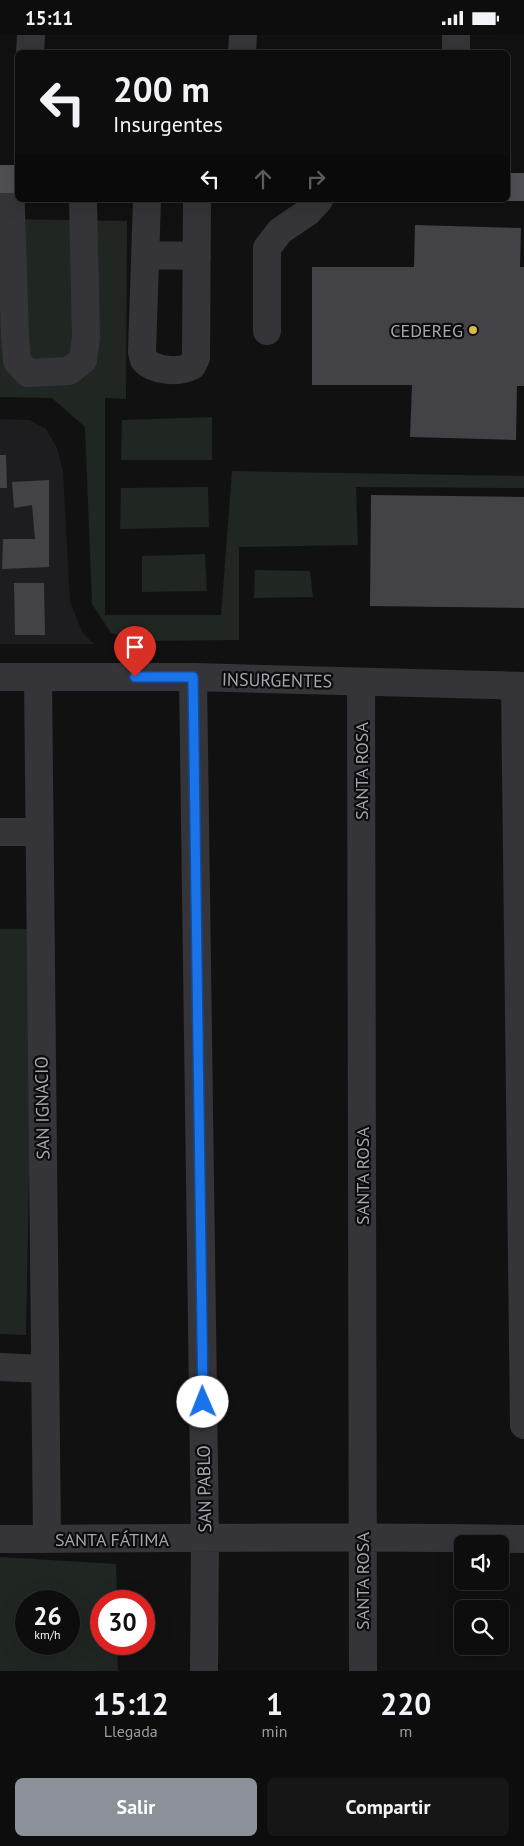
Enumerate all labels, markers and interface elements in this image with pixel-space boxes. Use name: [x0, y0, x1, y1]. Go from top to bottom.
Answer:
text: 15:11: [25, 6, 73, 30]
text: 200 m: [113, 66, 210, 112]
icon: left: [30, 70, 95, 135]
text: Insurgentes: [113, 110, 223, 138]
icon: left: [196, 165, 224, 193]
icon: ahead: [249, 165, 277, 193]
icon: right: [302, 165, 330, 193]
place label: CEDEREG: [390, 319, 463, 342]
marker: CEDEREG: [467, 324, 479, 336]
pin: [114, 626, 156, 677]
icon: arrive: [121, 633, 149, 661]
street label: INSURGENTES: [222, 668, 332, 692]
street label: SANTA ROSA: [350, 722, 373, 820]
street label: SAN IGNACIO: [30, 1056, 54, 1160]
street label: SANTA ROSA: [351, 1127, 374, 1225]
position arrow: [176, 1375, 228, 1427]
street label: SAN PABLO: [192, 1445, 216, 1533]
street label: SANTA FÁTIMA: [55, 1528, 170, 1551]
street label: SANTA ROSA: [351, 1532, 374, 1630]
map controls: [454, 1535, 509, 1655]
button: sound: [454, 1535, 509, 1590]
speed limit sign: 30: [90, 1590, 155, 1655]
text: 26: [33, 1600, 62, 1632]
button: search: [454, 1600, 509, 1655]
text: km/h: [34, 1627, 61, 1642]
text: 15:12: [93, 1684, 169, 1723]
text: 1: [266, 1684, 283, 1723]
text: 220: [380, 1684, 431, 1723]
text: Llegada: [104, 1721, 158, 1741]
text: min: [262, 1721, 288, 1741]
text: m: [399, 1721, 412, 1741]
button: Salir: [15, 1778, 257, 1836]
button: Compartir: [267, 1778, 509, 1836]

